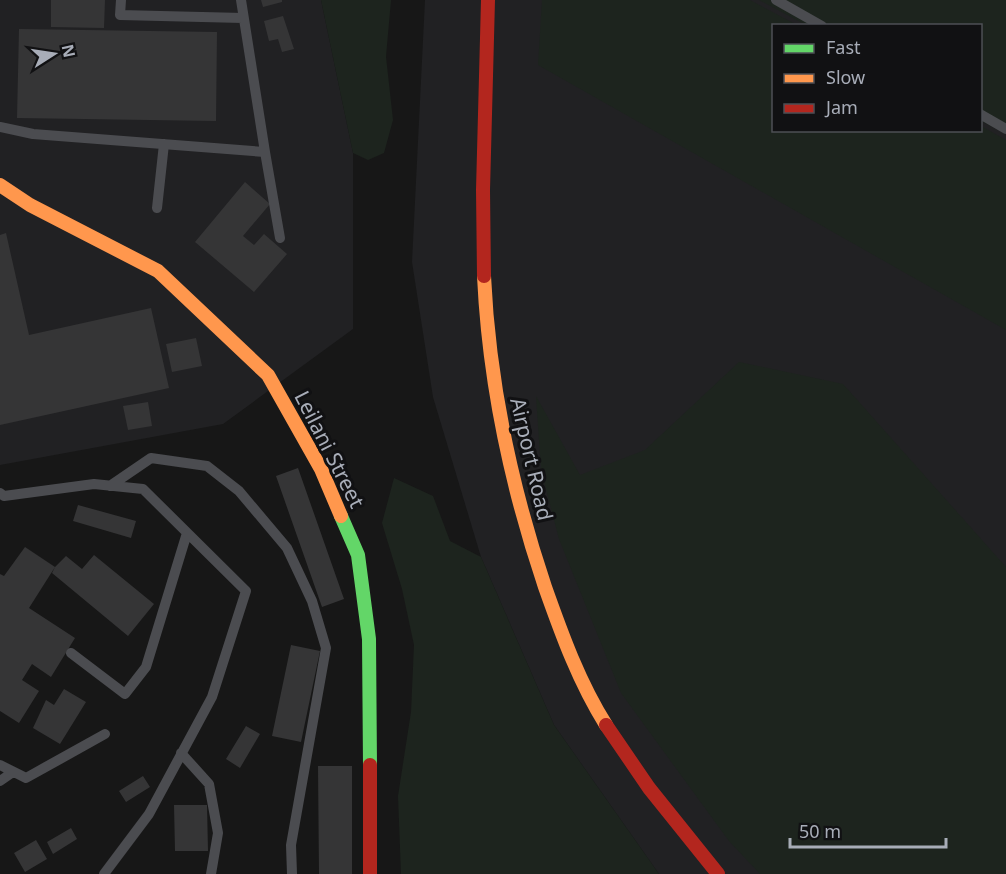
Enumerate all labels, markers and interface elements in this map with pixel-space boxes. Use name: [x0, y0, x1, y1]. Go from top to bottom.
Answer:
north arrow: [24, 24, 84, 84]
legend: [772, 24, 982, 132]
text: Fast: [826, 35, 861, 59]
text: N: [57, 42, 81, 60]
text: Slow: [826, 65, 865, 89]
text: Jam: [824, 95, 858, 119]
street label: Leilani Street: [288, 386, 372, 513]
street label: Airport Road: [504, 395, 560, 523]
scale bar: [790, 811, 946, 849]
text: 50 m: [799, 819, 841, 843]

